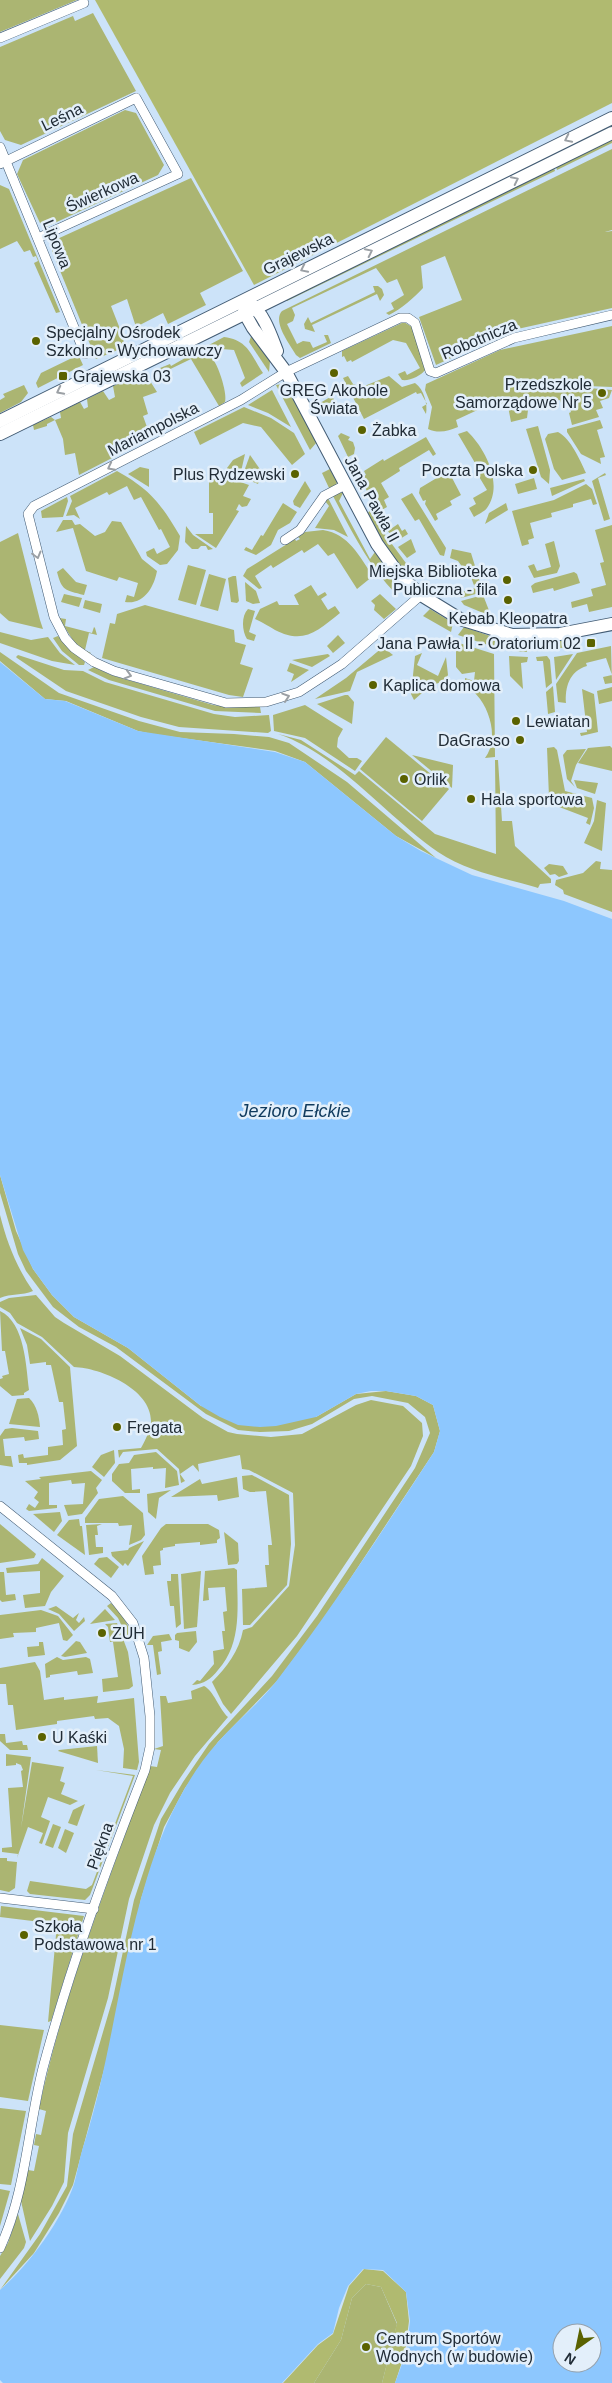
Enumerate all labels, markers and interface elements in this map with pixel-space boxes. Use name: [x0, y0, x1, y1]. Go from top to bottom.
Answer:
street label: Leśna: [39, 100, 85, 134]
one-way arrow: [564, 133, 573, 143]
street label: Świerkowa: [63, 168, 141, 215]
one-way arrow: [510, 176, 519, 187]
street label: Lipowa: [40, 217, 74, 271]
street label: Grajewska: [260, 230, 336, 278]
one-way arrow: [364, 248, 373, 258]
one-way arrow: [300, 263, 309, 274]
street label: Robotnicza: [439, 315, 519, 362]
place label: Specjalny Ośrodek Szkolno - Wychowawczy: [46, 324, 222, 359]
marker: Specjalny Ośrodek Szkolno - Wychowawczy: [30, 335, 42, 347]
marker: GREG Akohole Świata: [328, 367, 340, 379]
place label: Grajewska 03: [73, 368, 171, 385]
marker: Grajewska 03: [57, 370, 69, 382]
place label: Przedszkole Samorządowe Nr 5: [455, 376, 592, 411]
place label: GREG Akohole Świata: [280, 382, 388, 417]
one-way arrow: [57, 385, 66, 395]
marker: Przedszkole Samorządowe Nr 5: [596, 387, 608, 399]
street label: Mariampolska: [105, 399, 201, 459]
place label: Żabka: [372, 421, 417, 439]
marker: Żabka: [356, 424, 368, 436]
street label: Jana Pawła II: [341, 453, 403, 545]
one-way arrow: [107, 461, 116, 471]
place label: Poczta Polska: [422, 462, 523, 479]
marker: Poczta Polska: [527, 464, 539, 476]
place label: Plus Rydzewski: [173, 466, 285, 483]
marker: Plus Rydzewski: [289, 468, 301, 480]
one-way arrow: [32, 550, 42, 558]
place label: Miejska Biblioteka Publiczna - fila: [369, 563, 497, 598]
marker: Miejska Biblioteka Publiczna - fila: [501, 574, 513, 586]
marker: Kebab Kleopatra: [502, 594, 514, 606]
place label: Kebab Kleopatra: [448, 610, 568, 627]
place label: Jana Pawła II - Oratorium 02: [377, 635, 581, 652]
marker: Jana Pawła II - Oratorium 02: [585, 637, 597, 649]
one-way arrow: [123, 670, 132, 680]
place label: Kaplica domowa: [383, 677, 501, 694]
marker: Kaplica domowa: [367, 679, 379, 691]
one-way arrow: [281, 693, 289, 703]
place label: Lewiatan: [526, 713, 590, 730]
marker: Lewiatan: [510, 715, 522, 727]
place label: DaGrasso: [438, 732, 510, 749]
marker: DaGrasso: [514, 734, 526, 746]
place label: Orlik: [414, 771, 448, 788]
marker: Orlik: [398, 773, 410, 785]
place label: Hala sportowa: [481, 791, 583, 808]
marker: Hala sportowa: [465, 793, 477, 805]
water label: Jezioro Ełckie: [238, 1101, 351, 1121]
place label: Fregata: [127, 1419, 182, 1436]
marker: Fregata: [111, 1421, 123, 1433]
place label: ZUH: [112, 1625, 145, 1642]
marker: ZUH: [96, 1627, 108, 1639]
place label: U Kaśki: [52, 1729, 107, 1746]
marker: U Kaśki: [36, 1731, 48, 1743]
street label: Piękna: [84, 1820, 116, 1872]
place label: Szkoła Podstawowa nr 1: [34, 1918, 157, 1953]
marker: Szkoła Podstawowa nr 1: [18, 1929, 30, 1941]
north arrow: [552, 2323, 602, 2373]
place label: Centrum Sportów Wodnych (w budowie): [376, 2330, 533, 2365]
marker: Centrum Sportów Wodnych (w budowie): [360, 2341, 372, 2353]
text: N: [561, 2349, 579, 2368]

